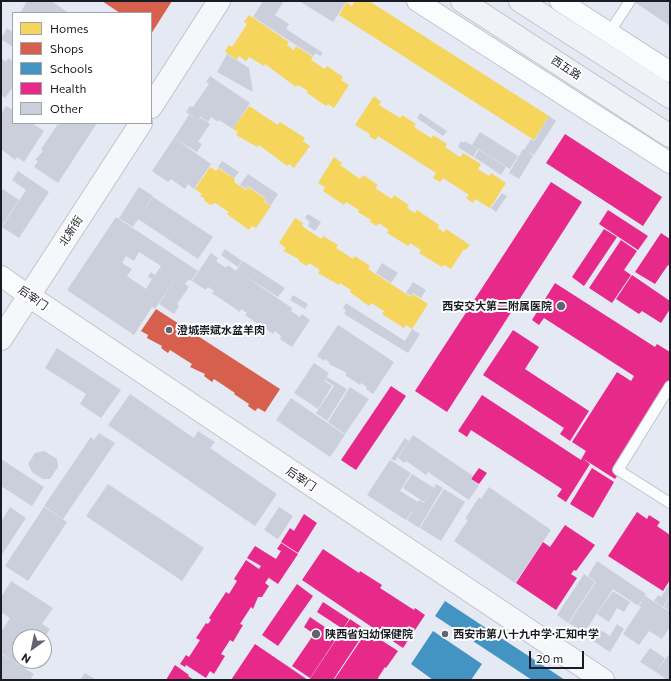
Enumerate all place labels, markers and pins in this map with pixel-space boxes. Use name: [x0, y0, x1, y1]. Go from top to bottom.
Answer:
place label: 西安交大第二附属医院: [442, 299, 552, 313]
marker: 西安交大第二附属医院: [555, 300, 567, 312]
place label: 澄城崇斌水盆羊肉: [177, 323, 265, 337]
marker: 澄城崇斌水盆羊肉: [164, 325, 174, 335]
place label: 陕西省妇幼保健院: [325, 627, 413, 641]
place label: 西安市第八十九中学·汇知中学: [453, 627, 599, 641]
marker: 陕西省妇幼保健院: [310, 628, 322, 640]
marker: 西安市第八十九中学·汇知中学: [440, 629, 450, 639]

